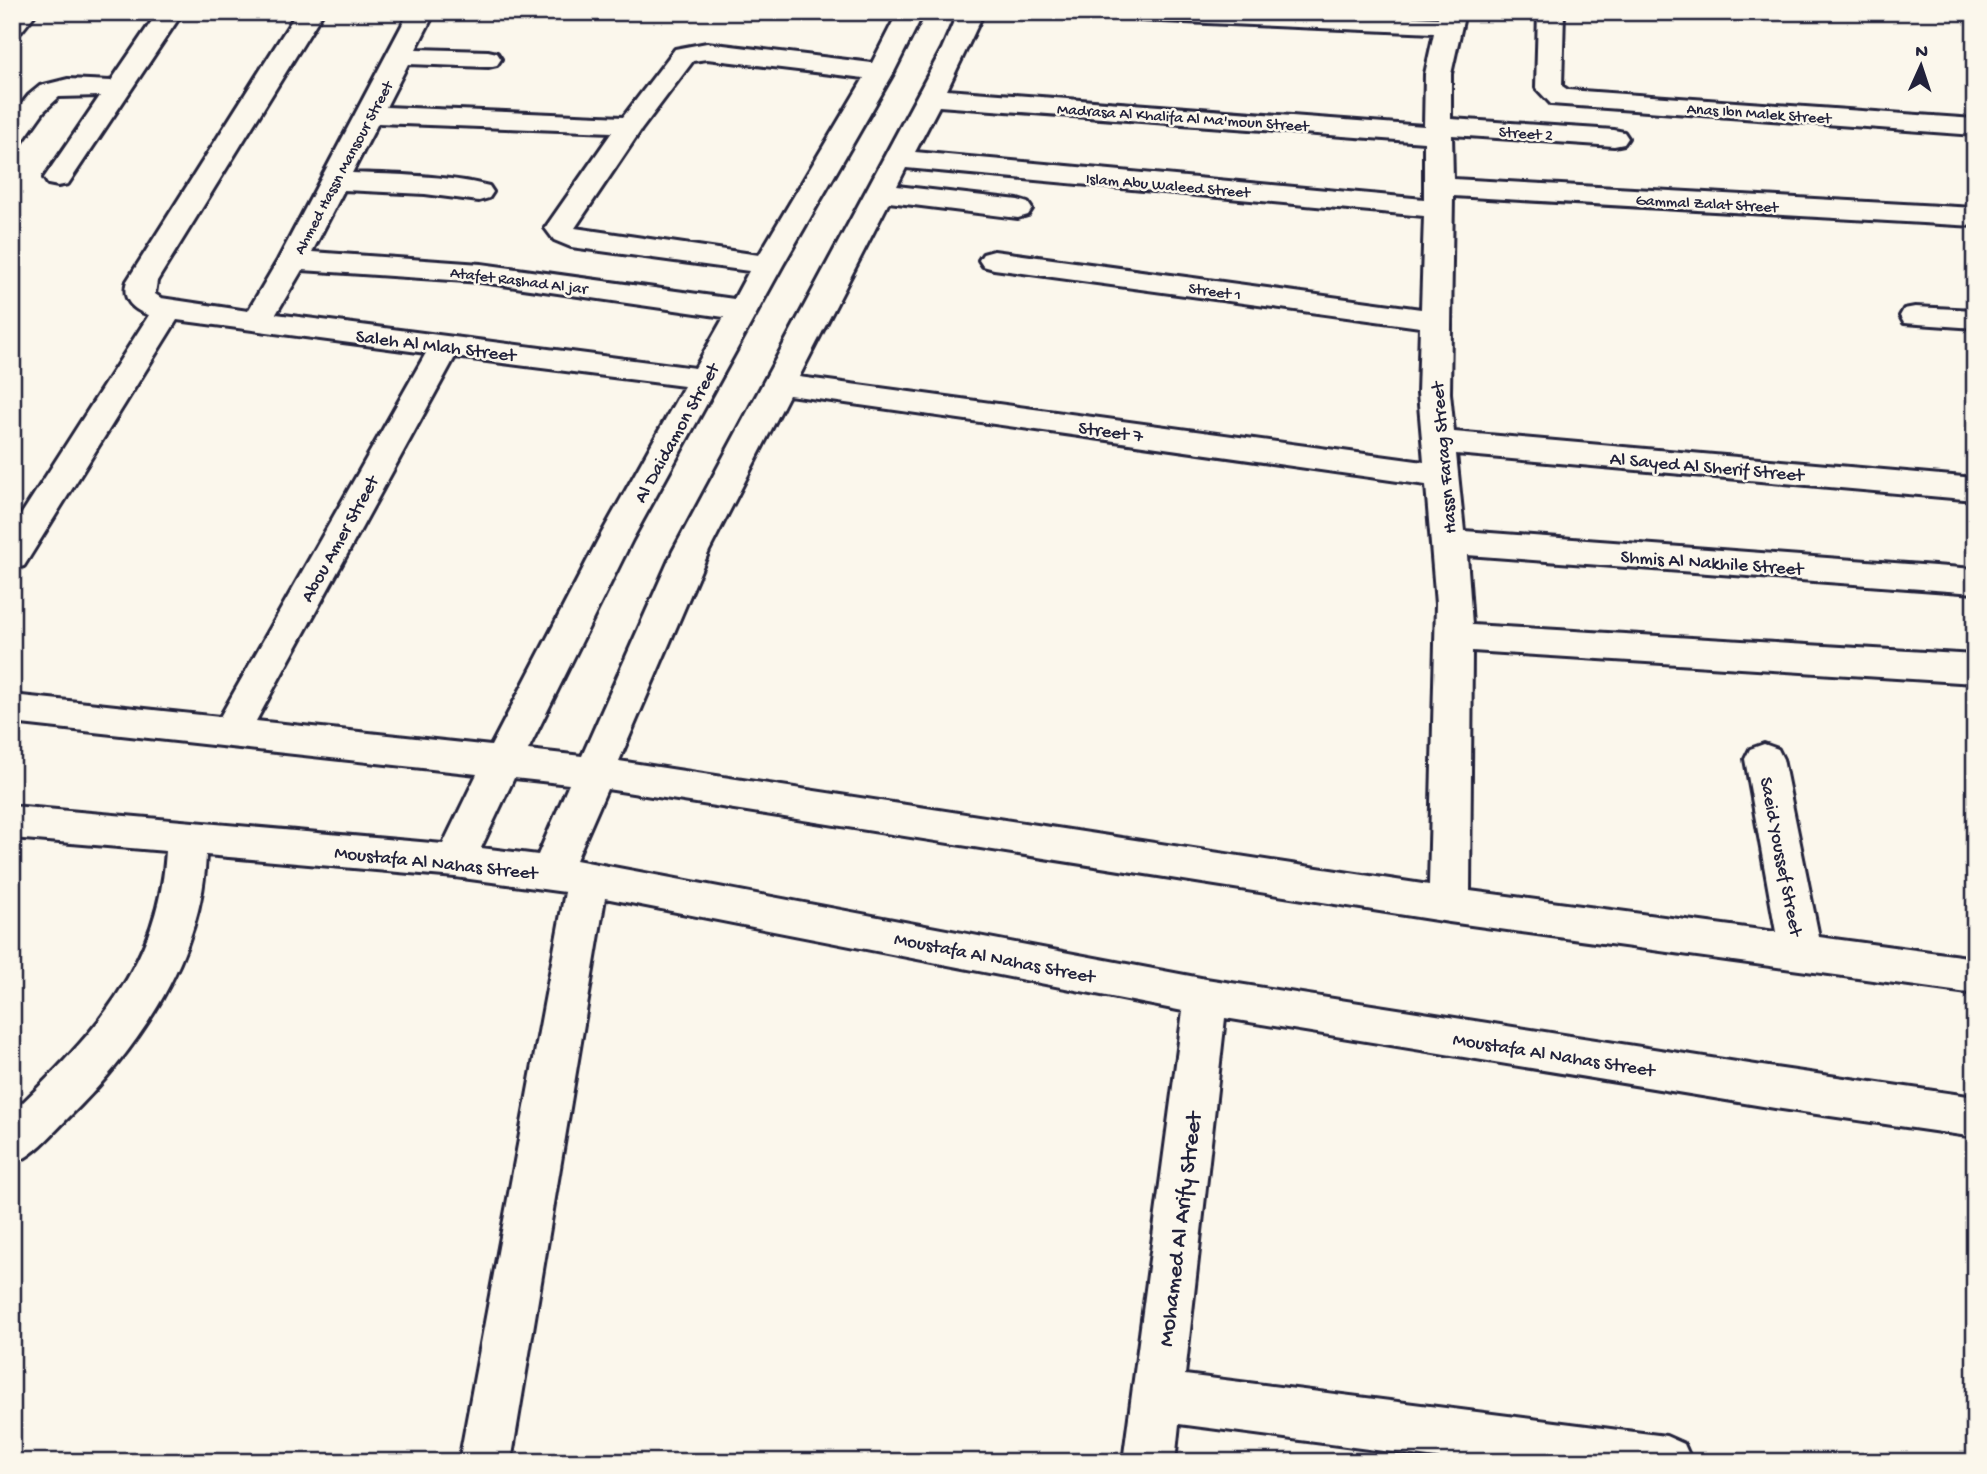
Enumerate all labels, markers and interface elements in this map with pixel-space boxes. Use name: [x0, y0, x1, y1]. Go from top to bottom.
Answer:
north arrow: [1885, 32, 1955, 102]
text: N: [1915, 41, 1929, 64]
street label: Ahmed Hassn Mansour Street: [291, 78, 400, 258]
street label: Madrasa Al Khalifa Al Ma'moun Street: [1056, 101, 1311, 138]
street label: Anas Ibn Malek Street: [1686, 101, 1833, 130]
street label: Street 2: [1498, 124, 1554, 147]
street label: Islam Abu Waleed Street: [1085, 171, 1252, 204]
street label: Gammal Zalat Street: [1635, 192, 1780, 219]
street label: Atafet Rashad Al jar: [449, 265, 590, 300]
street label: Street 1: [1187, 280, 1242, 307]
street label: Saleh Al Mlah Street: [354, 326, 519, 369]
street label: Al Daidamon Street: [630, 358, 727, 508]
street label: Hassn Farag Street: [1427, 379, 1464, 535]
street label: Street 7: [1077, 418, 1145, 450]
street label: Al Sayed Al Sherif Street: [1609, 449, 1807, 489]
street label: Abou Amer Street: [297, 471, 386, 607]
street label: Shmis Al Nakhile Street: [1620, 547, 1806, 582]
street label: Saeid Youssef Street: [1753, 775, 1807, 940]
street label: Moustafa Al Nahas Street: [333, 842, 540, 887]
street label: Moustafa Al Nahas Street: [892, 929, 1099, 991]
street label: Moustafa Al Nahas Street: [1451, 1029, 1658, 1084]
street label: Mohamed Al Arify Street: [1154, 1109, 1209, 1348]

